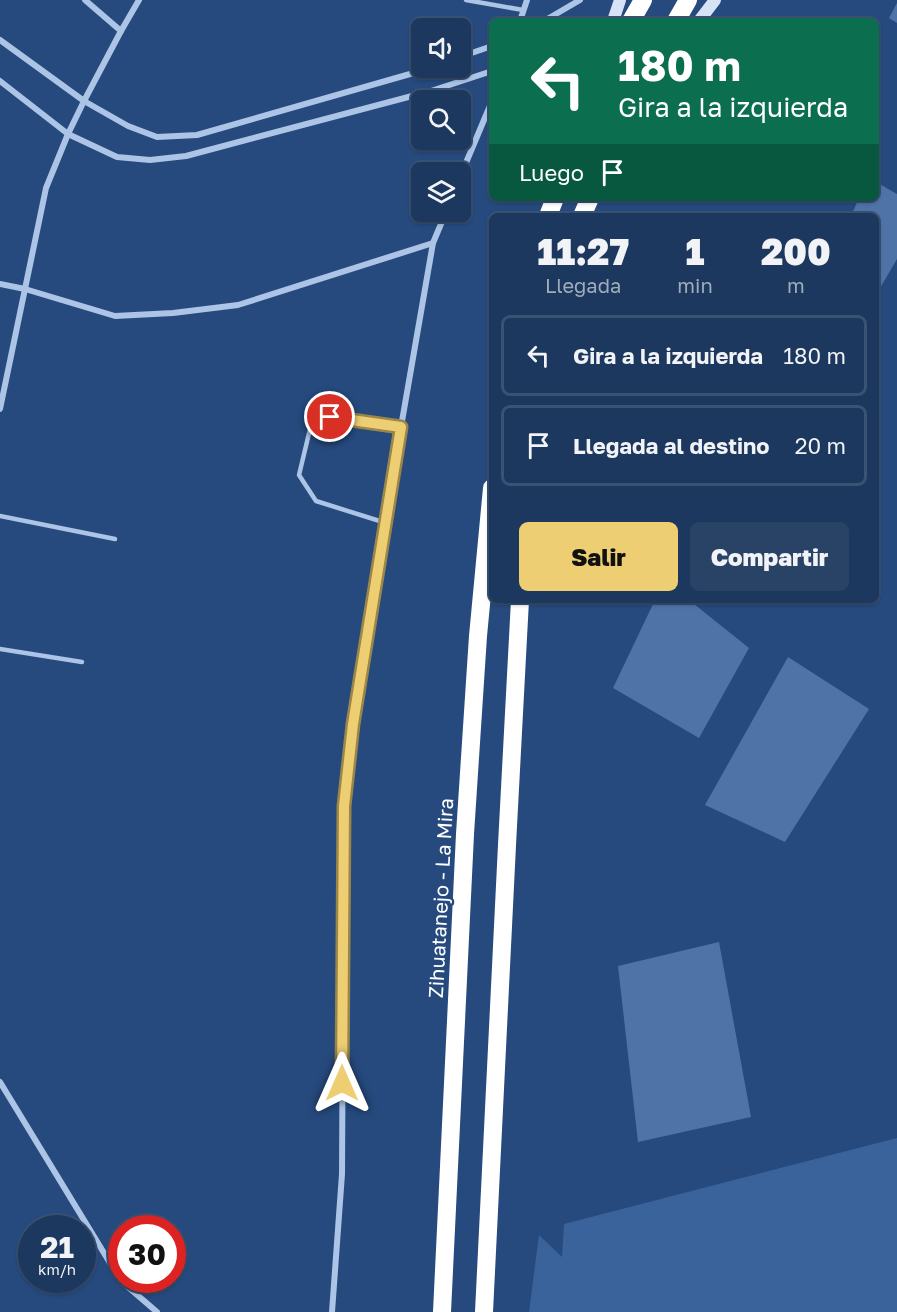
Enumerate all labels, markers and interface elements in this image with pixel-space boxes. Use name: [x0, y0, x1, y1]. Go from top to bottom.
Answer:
map controls: [411, 18, 471, 222]
button: sound: [411, 18, 471, 78]
text: 180 m: [618, 40, 741, 90]
icon: left: [519, 42, 597, 120]
button: search: [411, 90, 471, 150]
text: Gira a la izquierda: [618, 91, 848, 123]
icon: arrive: [596, 156, 629, 189]
text: Luego: [519, 159, 584, 186]
button: layers: [411, 162, 471, 222]
text: 11:27: [537, 230, 629, 273]
text: 1: [686, 230, 705, 273]
text: 200: [761, 230, 831, 273]
text: Llegada: [545, 273, 621, 297]
text: min: [677, 273, 713, 297]
text: m: [787, 273, 805, 297]
icon: left: [522, 339, 555, 372]
text: Gira a la izquierda: [573, 342, 763, 369]
text: 180 m: [783, 342, 846, 369]
pin: [304, 391, 355, 442]
icon: arrive: [313, 400, 346, 433]
icon: arrive: [522, 429, 555, 462]
text: Llegada al destino: [573, 432, 770, 459]
text: 20 m: [795, 432, 846, 459]
button: Salir: [519, 522, 678, 591]
button: Compartir: [690, 522, 849, 591]
street label: Zihuatanejo - La Mira: [423, 797, 457, 999]
position arrow: [310, 1051, 374, 1115]
speed limit sign: 30: [108, 1215, 186, 1293]
text: 21: [40, 1229, 74, 1265]
text: km/h: [38, 1260, 76, 1278]

